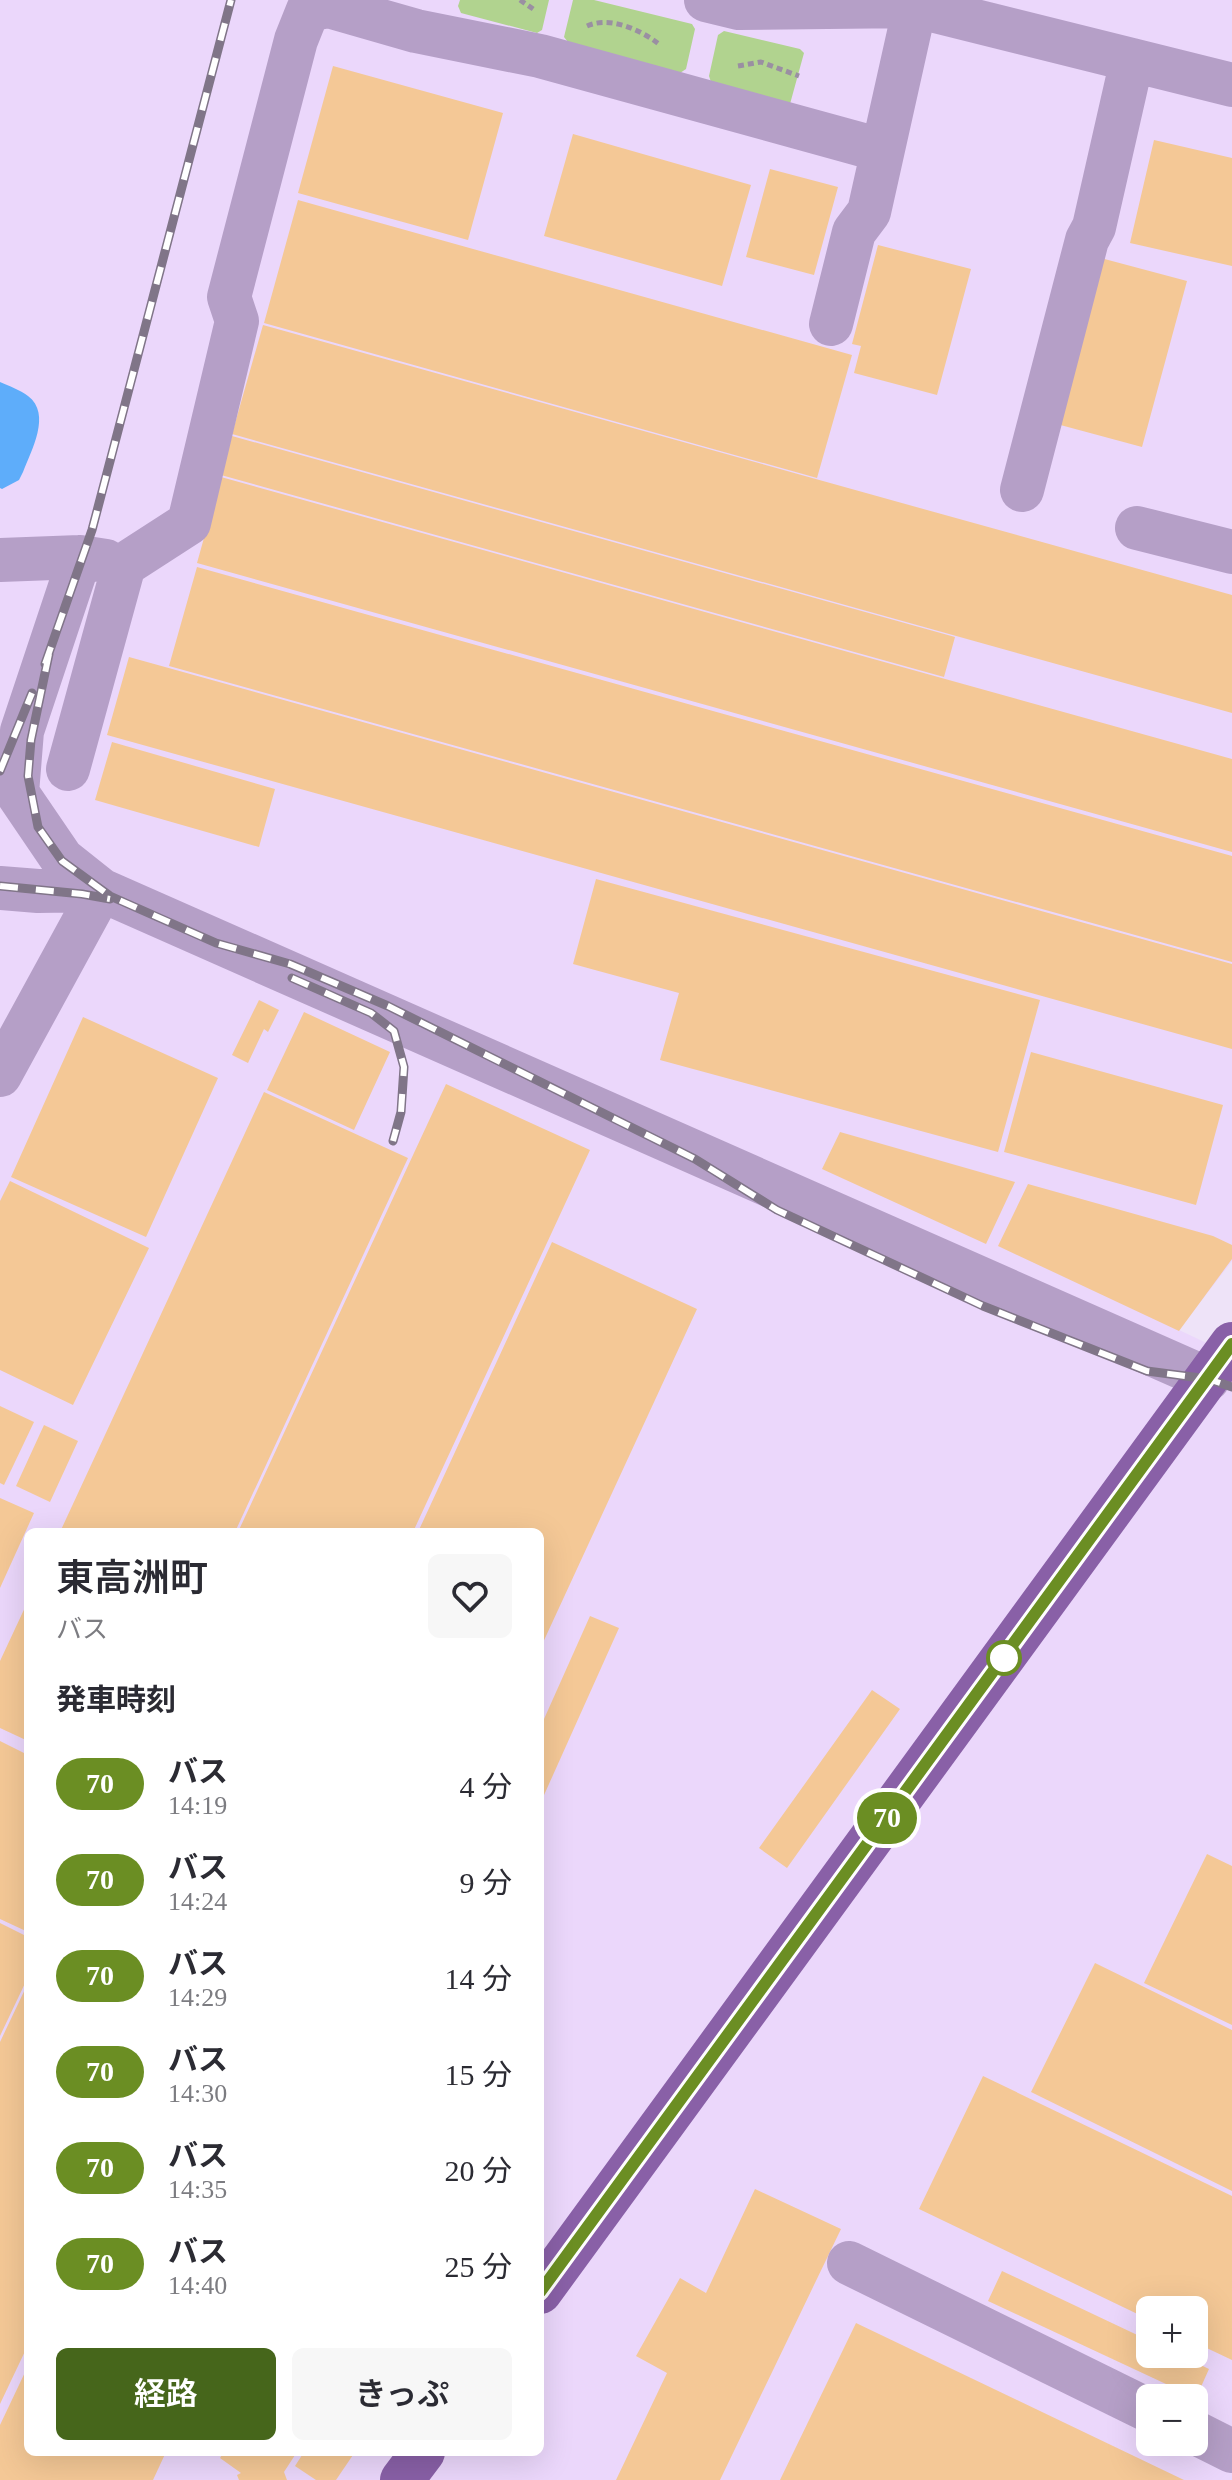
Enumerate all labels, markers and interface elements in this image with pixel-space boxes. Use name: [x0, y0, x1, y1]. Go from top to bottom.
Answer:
button: heart: [428, 1554, 512, 1638]
text: 東高洲町: [56, 1557, 208, 1599]
text: バス: [56, 1615, 108, 1644]
unlabelled marker: [987, 1641, 1021, 1675]
text: 発車時刻: [56, 1683, 176, 1716]
text: バス: [168, 1755, 228, 1788]
text: 70: [86, 1768, 114, 1799]
text: 4 分: [460, 1770, 512, 1803]
text: 14:19: [168, 1791, 227, 1820]
line badge: 70: [851, 1792, 923, 1844]
text: 70: [873, 1802, 901, 1833]
text: バス: [168, 1851, 228, 1884]
text: 70: [86, 1864, 114, 1895]
text: 9 分: [460, 1866, 512, 1899]
text: 14:24: [168, 1887, 227, 1916]
text: バス: [168, 1947, 228, 1980]
text: 70: [86, 1960, 114, 1991]
text: 14 分: [445, 1962, 512, 1995]
text: 14:29: [168, 1983, 227, 2012]
text: バス: [168, 2043, 228, 2076]
text: 70: [86, 2056, 114, 2087]
text: 15 分: [445, 2058, 512, 2091]
text: 14:30: [168, 2079, 227, 2108]
text: バス: [168, 2139, 228, 2172]
text: 70: [86, 2152, 114, 2183]
text: 20 分: [445, 2154, 512, 2187]
text: 14:35: [168, 2175, 227, 2204]
text: バス: [168, 2235, 228, 2268]
text: 70: [86, 2248, 114, 2279]
text: 25 分: [445, 2250, 512, 2283]
text: 14:40: [168, 2271, 227, 2300]
map controls: [1136, 2296, 1208, 2456]
button: +: [1136, 2296, 1208, 2368]
button: 経路: [56, 2348, 276, 2440]
button: きっぷ: [292, 2348, 512, 2440]
button: −: [1136, 2384, 1208, 2456]

